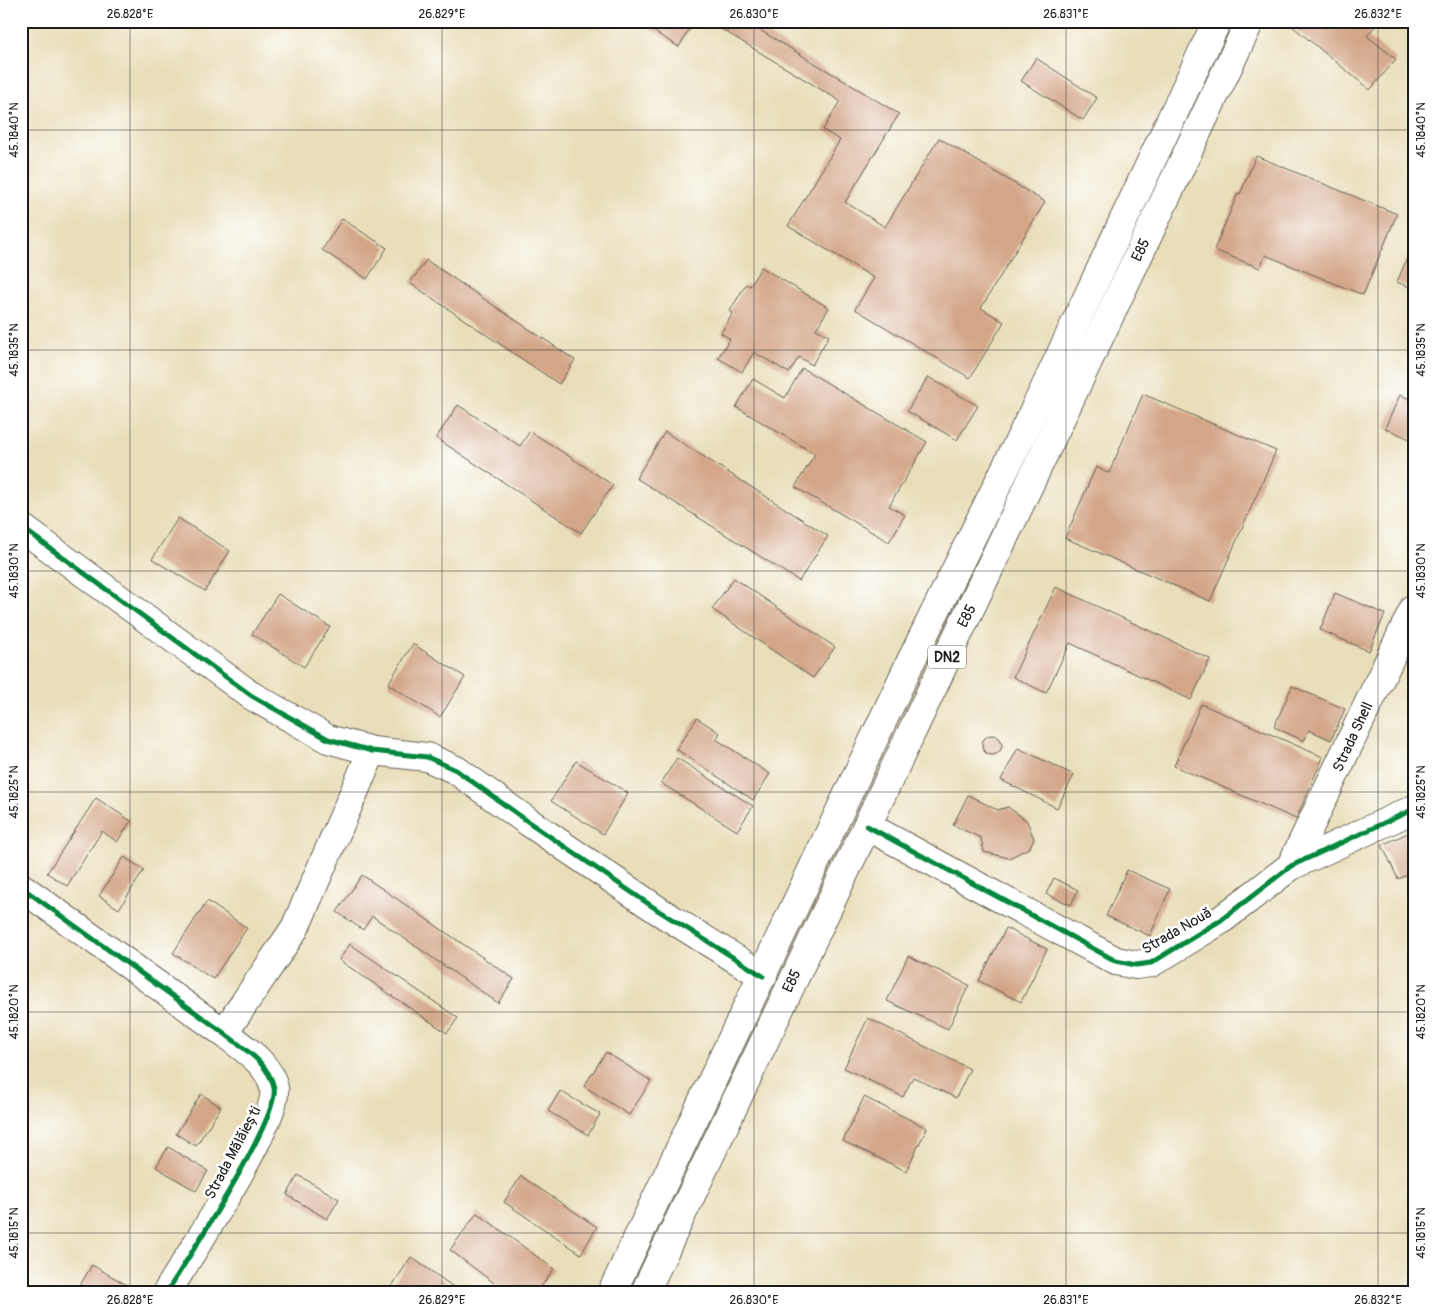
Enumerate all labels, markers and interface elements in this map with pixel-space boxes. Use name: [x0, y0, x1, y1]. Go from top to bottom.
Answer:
text: 26.828°E: [107, 7, 153, 22]
text: 26.829°E: [419, 7, 465, 22]
text: 26.830°E: [730, 7, 778, 22]
text: 26.831°E: [1043, 7, 1089, 22]
text: 26.832°E: [1354, 7, 1402, 22]
text: 45.1840°N: [7, 102, 22, 158]
text: 45.1840°N: [1414, 102, 1429, 158]
street label: E85: [1127, 235, 1155, 265]
text: 45.1835°N: [7, 323, 22, 377]
text: 45.1835°N: [1414, 323, 1429, 377]
text: 45.1830°N: [7, 543, 22, 599]
text: 45.1830°N: [1414, 543, 1429, 599]
street label: E85: [953, 601, 981, 631]
road number: DN2: [928, 646, 966, 669]
street label: Strada Shell: [1329, 699, 1377, 775]
text: 45.1825°N: [7, 765, 22, 819]
text: 45.1825°N: [1414, 765, 1429, 819]
street label: Strada Nouă: [1138, 903, 1216, 959]
street label: E85: [778, 966, 806, 996]
text: 45.1820°N: [7, 984, 22, 1040]
text: 45.1820°N: [1414, 984, 1429, 1040]
street label: Strada Mălăiești: [201, 1103, 266, 1203]
text: 45.1815°N: [7, 1207, 22, 1259]
text: 45.1815°N: [1414, 1207, 1429, 1259]
text: 26.828°E: [107, 1293, 153, 1308]
text: 26.829°E: [419, 1293, 465, 1308]
text: 26.830°E: [730, 1293, 778, 1308]
text: 26.831°E: [1043, 1293, 1089, 1308]
text: 26.832°E: [1354, 1293, 1402, 1308]

